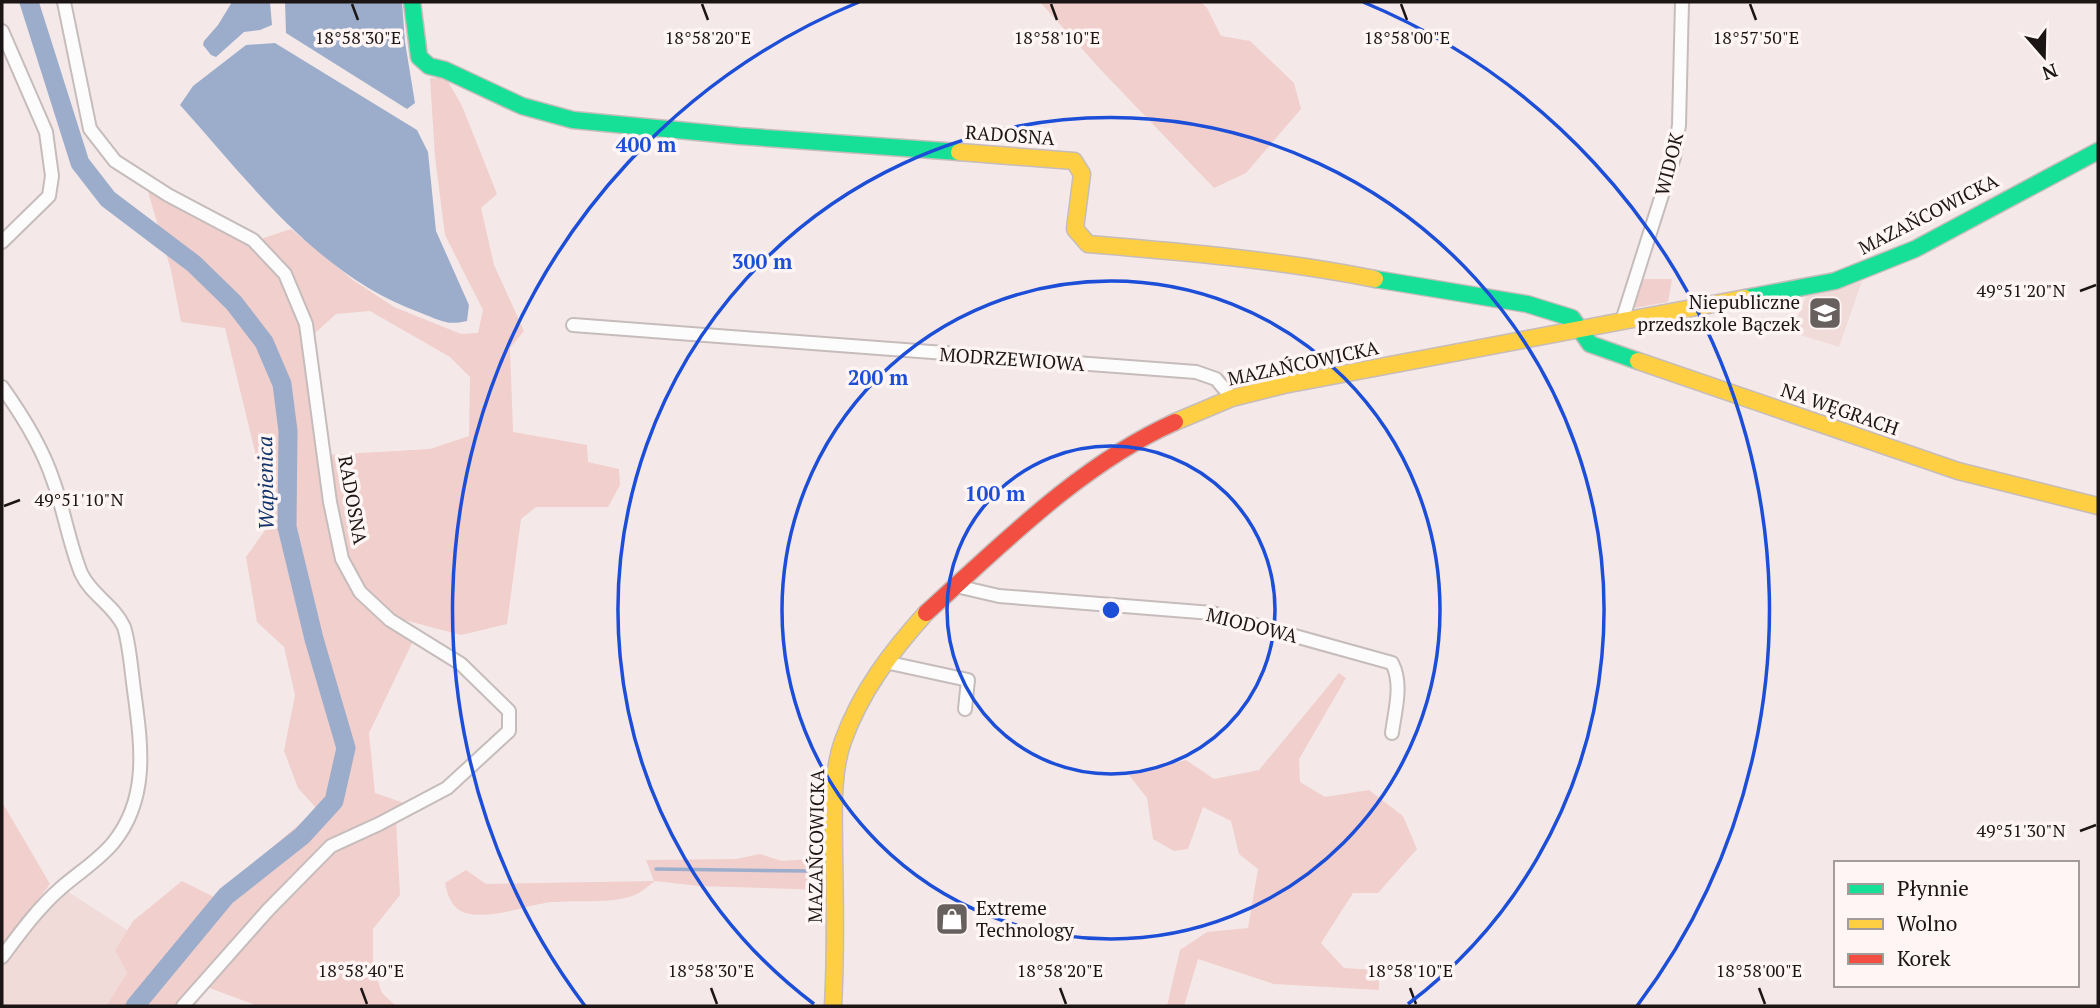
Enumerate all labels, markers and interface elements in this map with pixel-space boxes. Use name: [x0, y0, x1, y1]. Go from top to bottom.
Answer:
north arrow: [2009, 21, 2079, 91]
text: 18°58'30"E: [315, 25, 401, 49]
text: 18°58'20"E: [665, 25, 751, 49]
text: 18°58'10"E: [1014, 25, 1100, 49]
text: 18°58'00"E: [1364, 25, 1450, 49]
text: 18°57'50"E: [1713, 25, 1799, 49]
text: N: [2038, 58, 2061, 87]
street label: RADOSNA: [964, 119, 1056, 150]
street label: WIDOK: [1649, 129, 1689, 198]
text: 400 m: [616, 130, 677, 158]
street label: MAZAŃCOWICKA: [1854, 167, 2002, 260]
text: 300 m: [732, 247, 793, 275]
text: 49°51'20"N: [1976, 278, 2066, 302]
place label: Niepubliczne przedszkole Bączek: [1637, 289, 1800, 336]
school or university icon: Niepubliczne przedszkole Bączek: [1806, 294, 1844, 332]
street label: MAZAŃCOWICKA: [1225, 334, 1381, 391]
street label: MODRZEWIOWA: [939, 341, 1086, 376]
text: 200 m: [848, 363, 909, 391]
street label: NA WĘGRACH: [1778, 377, 1903, 441]
water label: Wapienica: [250, 436, 280, 530]
street label: RADOSNA: [333, 454, 374, 546]
text: 100 m: [965, 479, 1026, 507]
text: 49°51'10"N: [34, 487, 124, 511]
centre of rings: [1099, 598, 1123, 622]
street label: MIODOWA: [1204, 601, 1300, 648]
street label: MAZAŃCOWICKA: [802, 769, 829, 923]
text: 49°51'30"N: [1976, 818, 2066, 842]
legend: [1834, 861, 2079, 987]
text: Płynnie: [1897, 874, 1969, 902]
place label: Extreme Technology: [976, 895, 1074, 942]
shop icon: Extreme Technology: [933, 900, 971, 938]
text: Wolno: [1897, 909, 1957, 937]
text: Korek: [1897, 944, 1951, 972]
text: 18°58'40"E: [318, 958, 404, 982]
text: 18°58'30"E: [668, 958, 754, 982]
text: 18°58'20"E: [1017, 958, 1103, 982]
text: 18°58'10"E: [1367, 958, 1453, 982]
text: 18°58'00"E: [1716, 958, 1802, 982]

